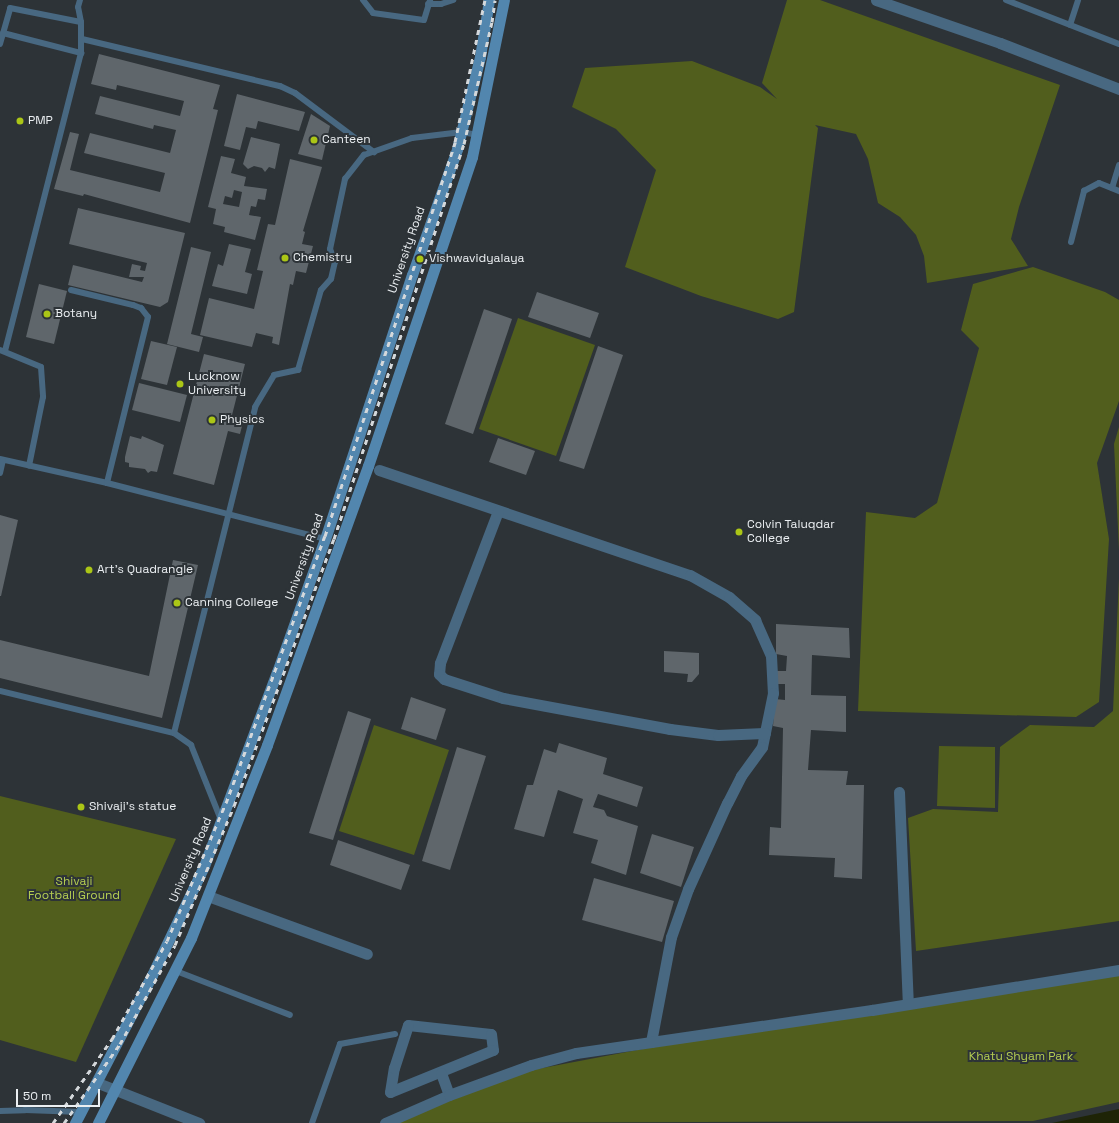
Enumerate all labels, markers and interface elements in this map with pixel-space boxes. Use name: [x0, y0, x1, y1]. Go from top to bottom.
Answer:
place label: PMP: [28, 114, 53, 128]
marker: PMP: [15, 116, 25, 126]
place label: Canteen: [322, 133, 371, 147]
marker: Canteen: [309, 135, 319, 145]
street label: University Road: [385, 205, 429, 295]
place label: Chemistry: [293, 251, 352, 265]
place label: Vishwavidyalaya: [429, 252, 524, 266]
marker: Chemistry: [280, 253, 290, 263]
marker: Vishwavidyalaya: [414, 253, 426, 265]
place label: Botany: [55, 307, 97, 321]
marker: Botany: [42, 309, 52, 319]
place label: Lucknow University: [188, 370, 246, 398]
marker: Lucknow University: [175, 379, 185, 389]
place label: Physics: [220, 413, 265, 427]
marker: Physics: [207, 415, 217, 425]
street label: University Road: [283, 512, 327, 602]
place label: Colvin Taluqdar College: [747, 518, 835, 546]
marker: Colvin Taluqdar College: [734, 527, 744, 537]
place label: Art's Quadrangle: [97, 563, 193, 577]
marker: Art's Quadrangle: [84, 565, 94, 575]
place label: Canning College: [185, 596, 278, 610]
marker: Canning College: [172, 598, 182, 608]
place label: Shivaji's statue: [89, 800, 176, 814]
marker: Shivaji's statue: [76, 802, 86, 812]
street label: University Road: [167, 815, 215, 905]
park label: Shivaji Football Ground: [28, 875, 120, 903]
park label: Khatu Shyam Park: [969, 1050, 1073, 1064]
scale bar: [18, 1081, 102, 1107]
text: 50 m: [23, 1088, 51, 1104]

